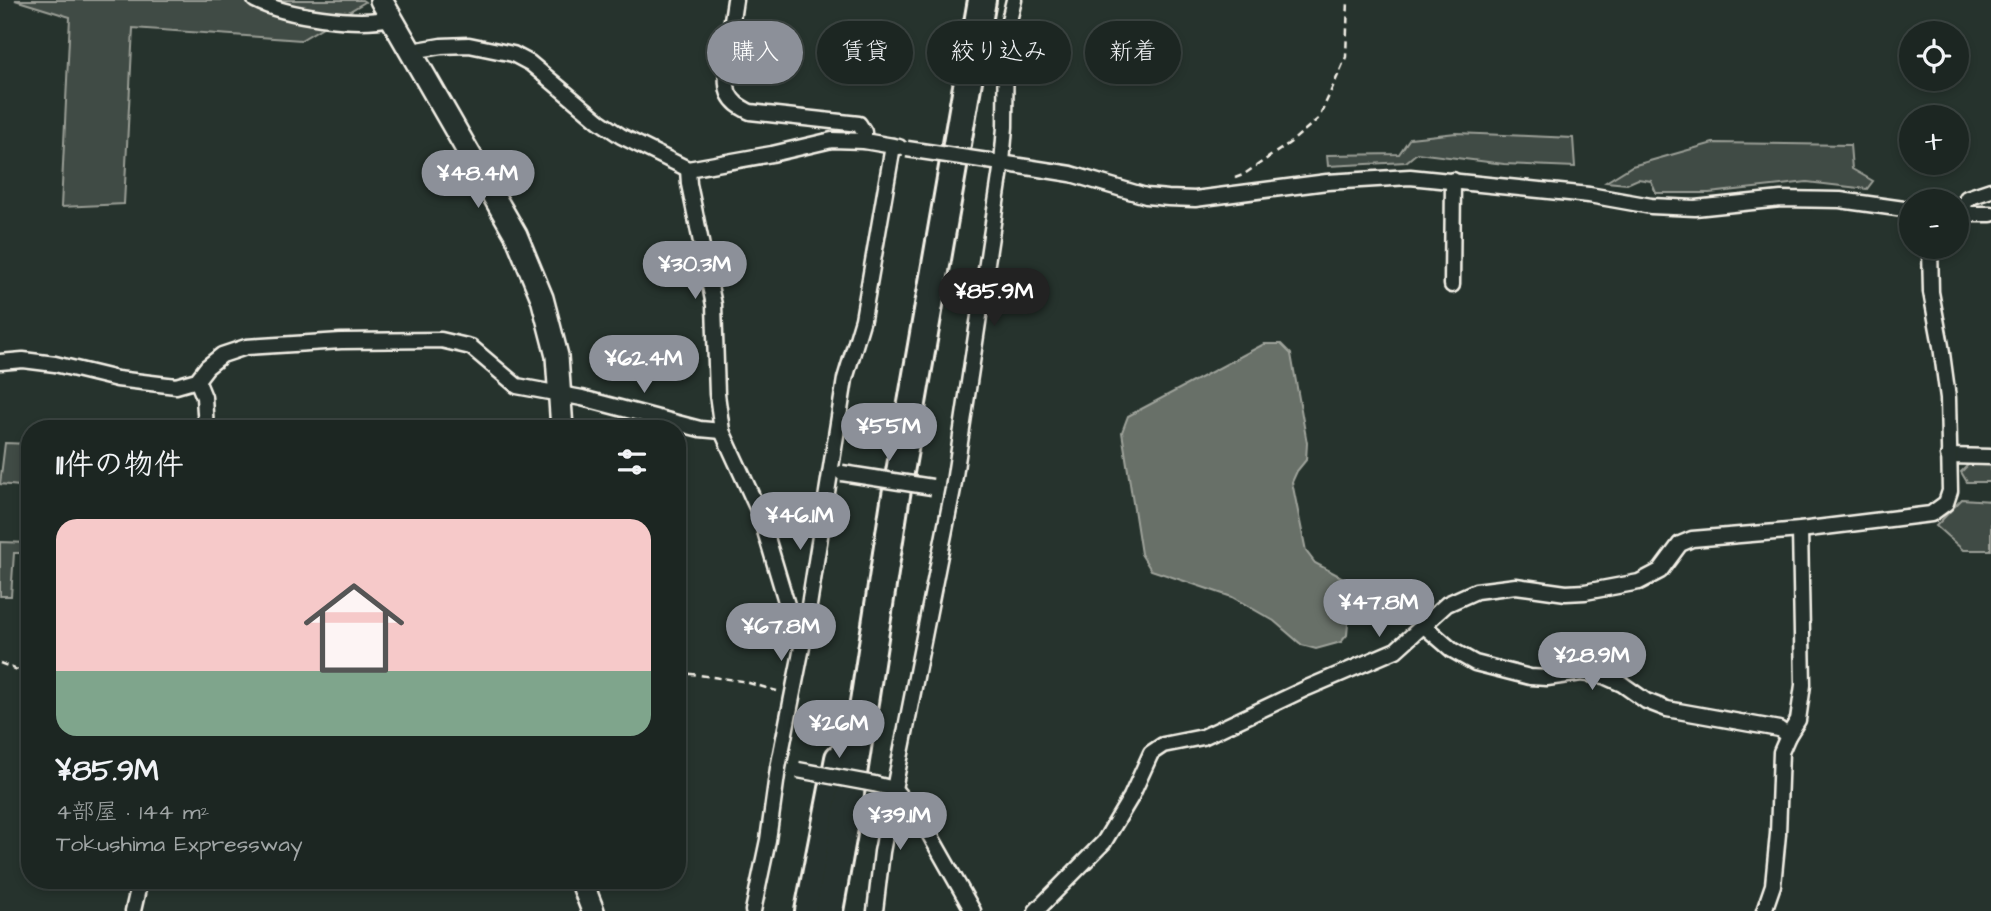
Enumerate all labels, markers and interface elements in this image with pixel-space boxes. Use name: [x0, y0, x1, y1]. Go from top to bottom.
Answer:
chip: 購入: [707, 21, 803, 84]
chip: 賃貸: [817, 21, 913, 84]
chip: 絞り込み: [927, 21, 1071, 84]
chip: 新着: [1085, 21, 1181, 84]
map controls: [1899, 21, 1969, 259]
button: locate: [1899, 21, 1969, 91]
button: +: [1899, 105, 1969, 175]
pin: ¥48.4M: [421, 150, 535, 210]
text: ¥48.4M: [438, 157, 518, 189]
button: −: [1899, 189, 1969, 259]
pin: ¥30.3M: [638, 242, 752, 301]
text: ¥30.3M: [659, 248, 731, 280]
pin: ¥85.9M: [937, 268, 1051, 328]
text: ¥85.9M: [955, 275, 1033, 307]
pin: ¥62.4M: [587, 336, 701, 395]
text: ¥62.4M: [605, 342, 683, 374]
pin: ¥55M: [848, 404, 930, 463]
text: ¥55M: [857, 410, 921, 442]
icon: filters: [613, 443, 651, 481]
text: 11件の物件: [56, 444, 184, 486]
pin: ¥46.1M: [743, 492, 857, 552]
text: ¥46.1M: [766, 499, 834, 531]
icon: home: [291, 565, 417, 691]
pin: ¥47.8M: [1322, 580, 1436, 639]
text: ¥47.8M: [1339, 586, 1419, 618]
pin: ¥67.8M: [724, 604, 838, 663]
text: ¥67.8M: [742, 610, 820, 642]
pin: ¥28.9M: [1535, 632, 1649, 692]
text: ¥28.9M: [1554, 639, 1630, 671]
pin: ¥26M: [798, 700, 880, 760]
text: ¥26M: [810, 707, 868, 739]
text: ¥85.9M: [56, 750, 159, 792]
pin: ¥39.1M: [843, 792, 957, 852]
text: 4部屋 · 144 m²: [56, 796, 209, 828]
text: ¥39.1M: [869, 799, 931, 831]
text: Tokushima Expressway: [56, 828, 303, 860]

